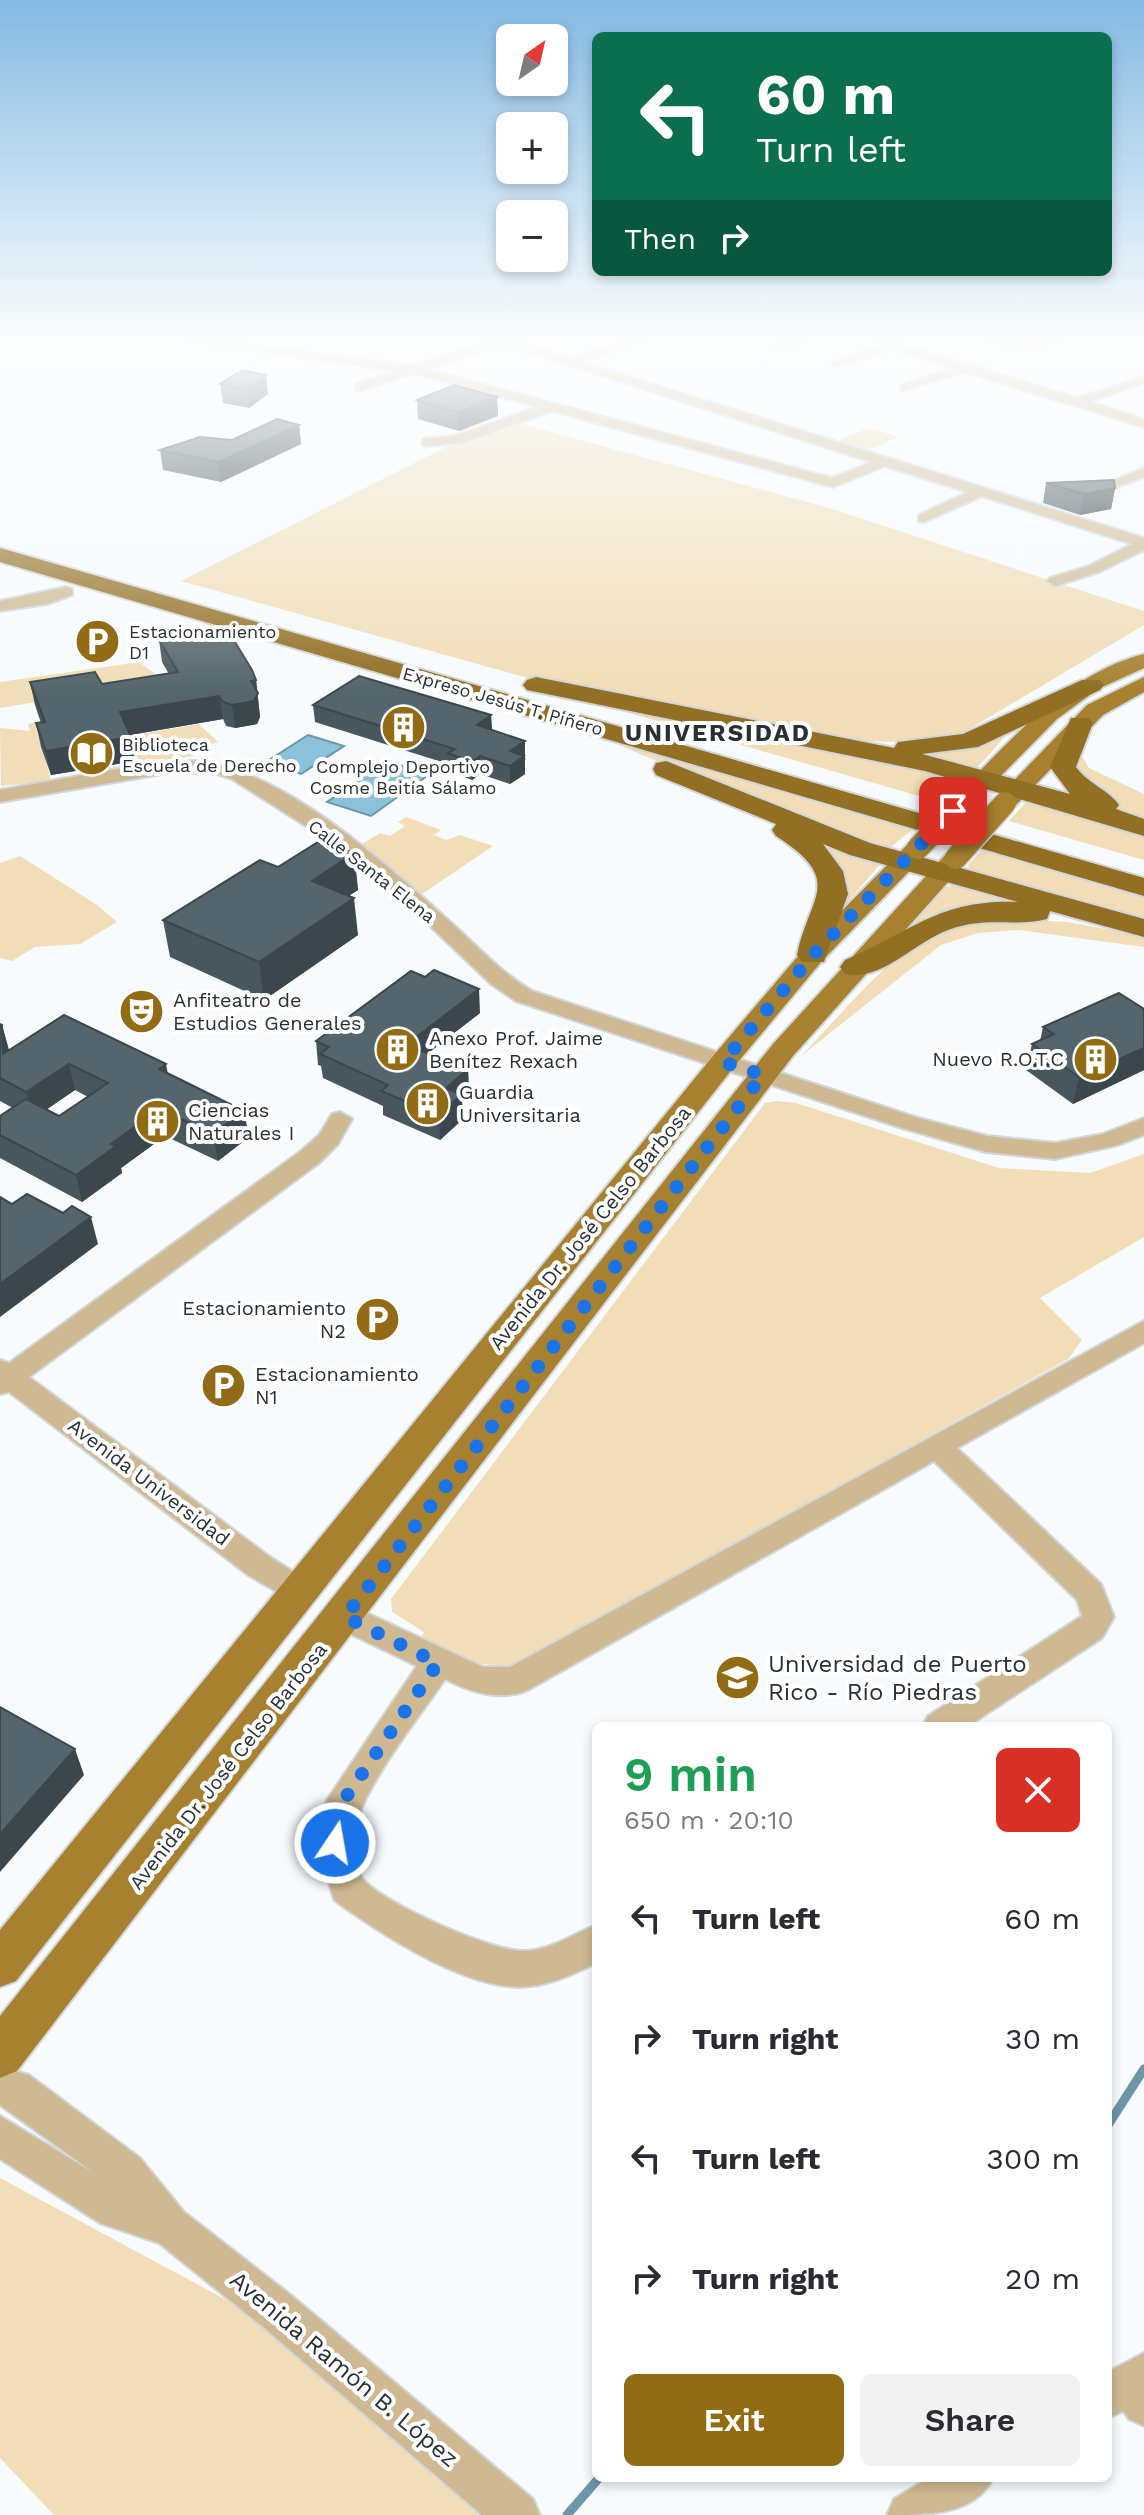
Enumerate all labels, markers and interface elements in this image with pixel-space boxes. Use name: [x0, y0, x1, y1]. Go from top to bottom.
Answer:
north arrow: [496, 24, 568, 96]
map controls: [496, 24, 568, 272]
text: 60 m: [756, 62, 895, 128]
icon: left: [624, 64, 728, 168]
button: +: [496, 112, 568, 184]
text: Turn left: [756, 129, 906, 171]
button: −: [496, 200, 568, 272]
icon: right: [712, 216, 756, 260]
text: Then: [624, 221, 696, 256]
parking icon: Estacionamiento D1: [74, 617, 122, 665]
place label: Estacionamiento D1: [129, 621, 276, 663]
street label: Expreso Jesús T. Piñero: [401, 662, 605, 740]
building icon: Complejo Deportivo Cosme Beitía Sálamo: [379, 704, 427, 752]
district label: UNIVERSIDAD: [625, 719, 811, 747]
library icon: Biblioteca Escuela de Derecho: [67, 730, 115, 778]
place label: Biblioteca Escuela de Derecho: [122, 734, 297, 776]
place label: Complejo Deportivo Cosme Beitía Sálamo: [310, 756, 496, 798]
pin: [919, 777, 987, 845]
icon: arrive: [931, 789, 975, 833]
street label: Calle Santa Elena: [305, 815, 439, 927]
theatre icon: Anfiteatro de Estudios Generales: [118, 988, 166, 1036]
place label: Anfiteatro de Estudios Generales: [173, 988, 362, 1035]
building icon: Anexo Prof. Jaime Benítez Rexach: [374, 1025, 422, 1073]
place label: Anexo Prof. Jaime Benítez Rexach: [429, 1026, 603, 1073]
building icon: Nuevo R.O.T.C: [1071, 1035, 1119, 1083]
place label: Nuevo R.O.T.C: [932, 1047, 1064, 1071]
building icon: Guardia Universitaria: [404, 1079, 452, 1127]
place label: Guardia Universitaria: [459, 1080, 581, 1127]
building icon: Ciencias Naturales I: [133, 1098, 181, 1146]
place label: Ciencias Naturales I: [188, 1098, 294, 1145]
street label: Avenida Dr. José Celso Barbosa: [484, 1101, 696, 1355]
place label: Estacionamiento N2: [182, 1296, 346, 1343]
parking icon: Estacionamiento N2: [353, 1296, 401, 1344]
parking icon: Estacionamiento N1: [200, 1361, 248, 1409]
place label: Estacionamiento N1: [255, 1362, 419, 1409]
street label: Avenida Universidad: [63, 1413, 235, 1551]
street label: Avenida Dr. José Celso Barbosa: [124, 1638, 332, 1894]
place label: Universidad de Puerto Rico - Río Piedras: [768, 1650, 1027, 1706]
school or university icon: Universidad de Puerto Rico - Río Piedras: [713, 1654, 761, 1702]
text: 9 min: [624, 1746, 757, 1803]
button: close: [996, 1748, 1080, 1832]
position arrow: [293, 1801, 377, 1885]
text: 650 m · 20:10: [624, 1805, 794, 1835]
icon: left: [624, 1896, 668, 1940]
text: Turn left: [692, 1901, 820, 1936]
text: 60 m: [1004, 1901, 1080, 1936]
icon: right: [624, 2016, 668, 2060]
text: Turn right: [692, 2021, 838, 2056]
text: 30 m: [1005, 2021, 1080, 2056]
icon: left: [624, 2136, 668, 2180]
text: Turn left: [692, 2141, 820, 2176]
text: 300 m: [986, 2141, 1080, 2176]
icon: right: [624, 2256, 668, 2300]
text: Turn right: [692, 2261, 838, 2296]
text: 20 m: [1005, 2261, 1080, 2296]
street label: Avenida Ramón B. López: [224, 2265, 464, 2473]
button: Exit: [624, 2374, 844, 2466]
button: Share: [860, 2374, 1080, 2466]

